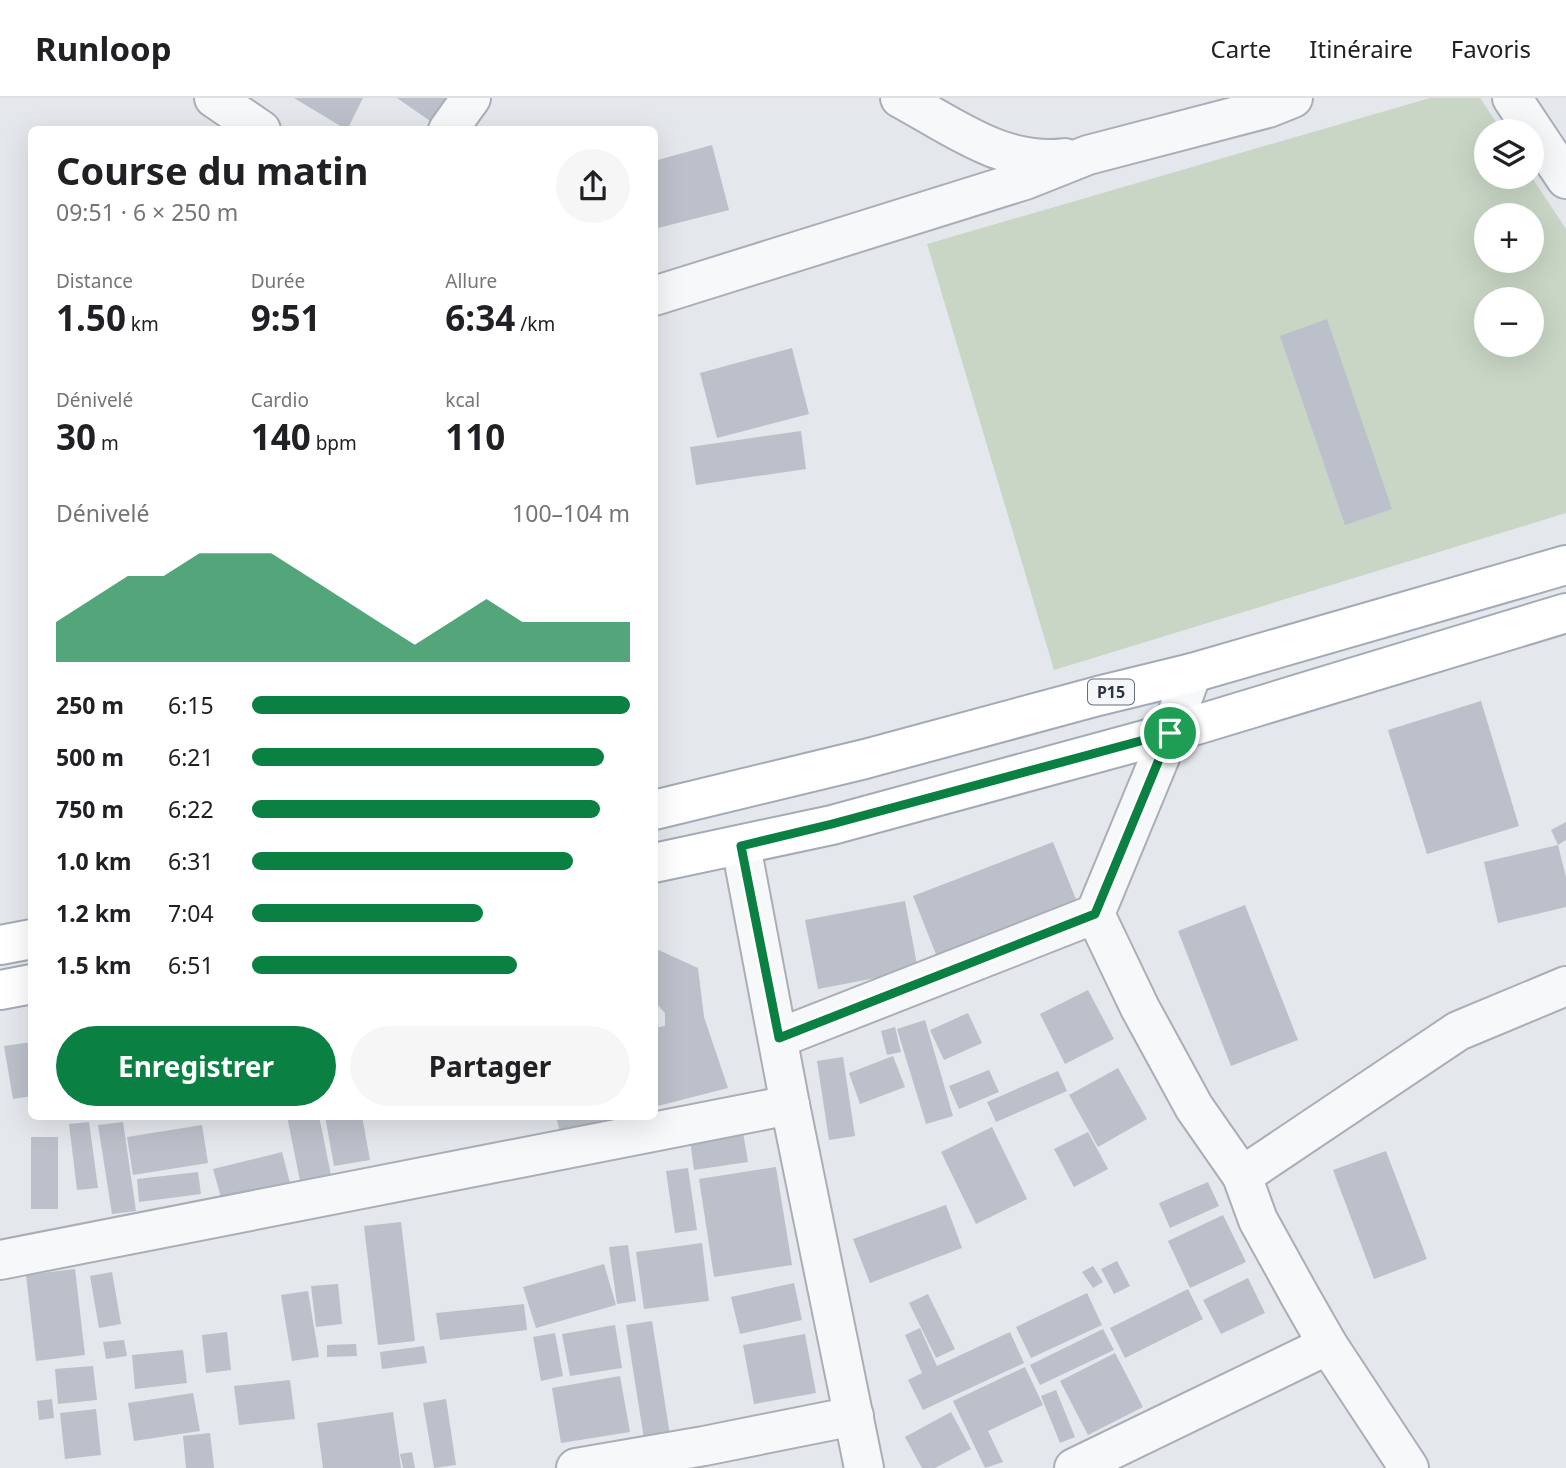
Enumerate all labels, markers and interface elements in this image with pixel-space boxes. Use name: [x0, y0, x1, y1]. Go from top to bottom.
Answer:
text: Runloop: [35, 26, 172, 71]
text: Carte: [1211, 32, 1271, 65]
text: Itinéraire: [1309, 32, 1413, 65]
text: Favoris: [1451, 32, 1531, 65]
map controls: [1474, 119, 1544, 357]
button: layers: [1474, 119, 1544, 189]
text: Course du matin: [56, 144, 368, 196]
button: share: [556, 149, 630, 223]
text: 09:51 · 6 × 250 m: [56, 196, 238, 228]
button: +: [1474, 203, 1544, 273]
text: Distance: [56, 268, 133, 294]
text: Durée: [251, 268, 305, 294]
text: Allure: [445, 268, 497, 294]
button: −: [1474, 287, 1544, 357]
text: 1.50: [56, 294, 126, 341]
text: 9:51: [251, 294, 321, 341]
text: 6:34: [445, 294, 515, 341]
text: km: [126, 311, 159, 337]
text: /km: [515, 311, 555, 337]
text: Dénivelé: [56, 387, 133, 413]
text: Cardio: [251, 387, 309, 413]
text: kcal: [445, 387, 480, 413]
text: 30: [56, 413, 96, 460]
text: 140: [251, 413, 311, 460]
text: 110: [445, 413, 505, 460]
text: m: [96, 430, 119, 456]
text: bpm: [311, 430, 357, 456]
text: Dénivelé: [56, 497, 149, 529]
text: 100–104 m: [512, 497, 630, 529]
road number: P15: [1088, 680, 1134, 705]
text: 250 m: [56, 689, 124, 721]
text: 6:15: [168, 689, 214, 721]
pin: [1140, 703, 1200, 763]
icon: arrive: [1151, 714, 1189, 752]
text: 500 m: [56, 741, 124, 773]
text: 6:21: [168, 741, 214, 773]
text: 750 m: [56, 793, 124, 825]
text: 6:22: [168, 793, 214, 825]
text: 1.0 km: [56, 845, 131, 877]
text: 6:31: [168, 845, 214, 877]
text: 1.2 km: [56, 897, 131, 929]
text: 7:04: [168, 897, 214, 929]
text: 1.5 km: [56, 949, 131, 981]
text: 6:51: [168, 949, 214, 981]
button: Enregistrer: [56, 1026, 336, 1106]
button: Partager: [350, 1026, 630, 1106]

